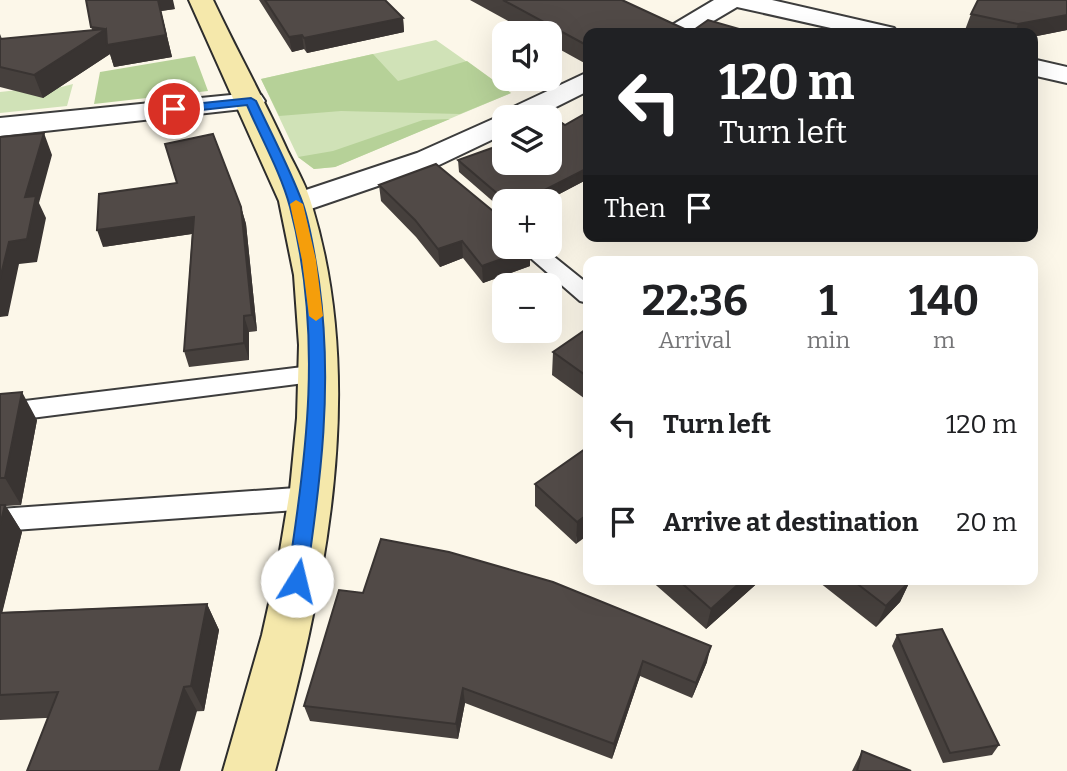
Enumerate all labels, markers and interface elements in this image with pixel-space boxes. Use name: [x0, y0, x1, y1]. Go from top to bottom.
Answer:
map controls: [492, 21, 562, 343]
button: sound: [492, 21, 562, 91]
text: 120 m: [719, 53, 854, 112]
icon: left: [604, 56, 695, 147]
pin: [144, 79, 204, 139]
icon: arrive: [155, 90, 193, 128]
button: layers: [492, 105, 562, 175]
text: Turn left: [719, 113, 847, 151]
button: +: [492, 189, 562, 259]
icon: arrive: [680, 189, 718, 227]
text: Then: [604, 193, 666, 224]
button: −: [492, 273, 562, 343]
text: 22:36: [642, 276, 748, 326]
text: 1: [819, 276, 837, 326]
text: 140: [909, 276, 979, 326]
text: Arrival: [658, 326, 731, 354]
text: min: [807, 326, 850, 354]
text: m: [933, 326, 955, 354]
icon: left: [604, 405, 642, 443]
text: Turn left: [663, 409, 771, 440]
text: 120 m: [946, 409, 1017, 440]
icon: arrive: [604, 503, 642, 541]
text: Arrive at destination: [663, 507, 918, 538]
text: 20 m: [956, 507, 1017, 538]
position arrow: [260, 544, 334, 618]

